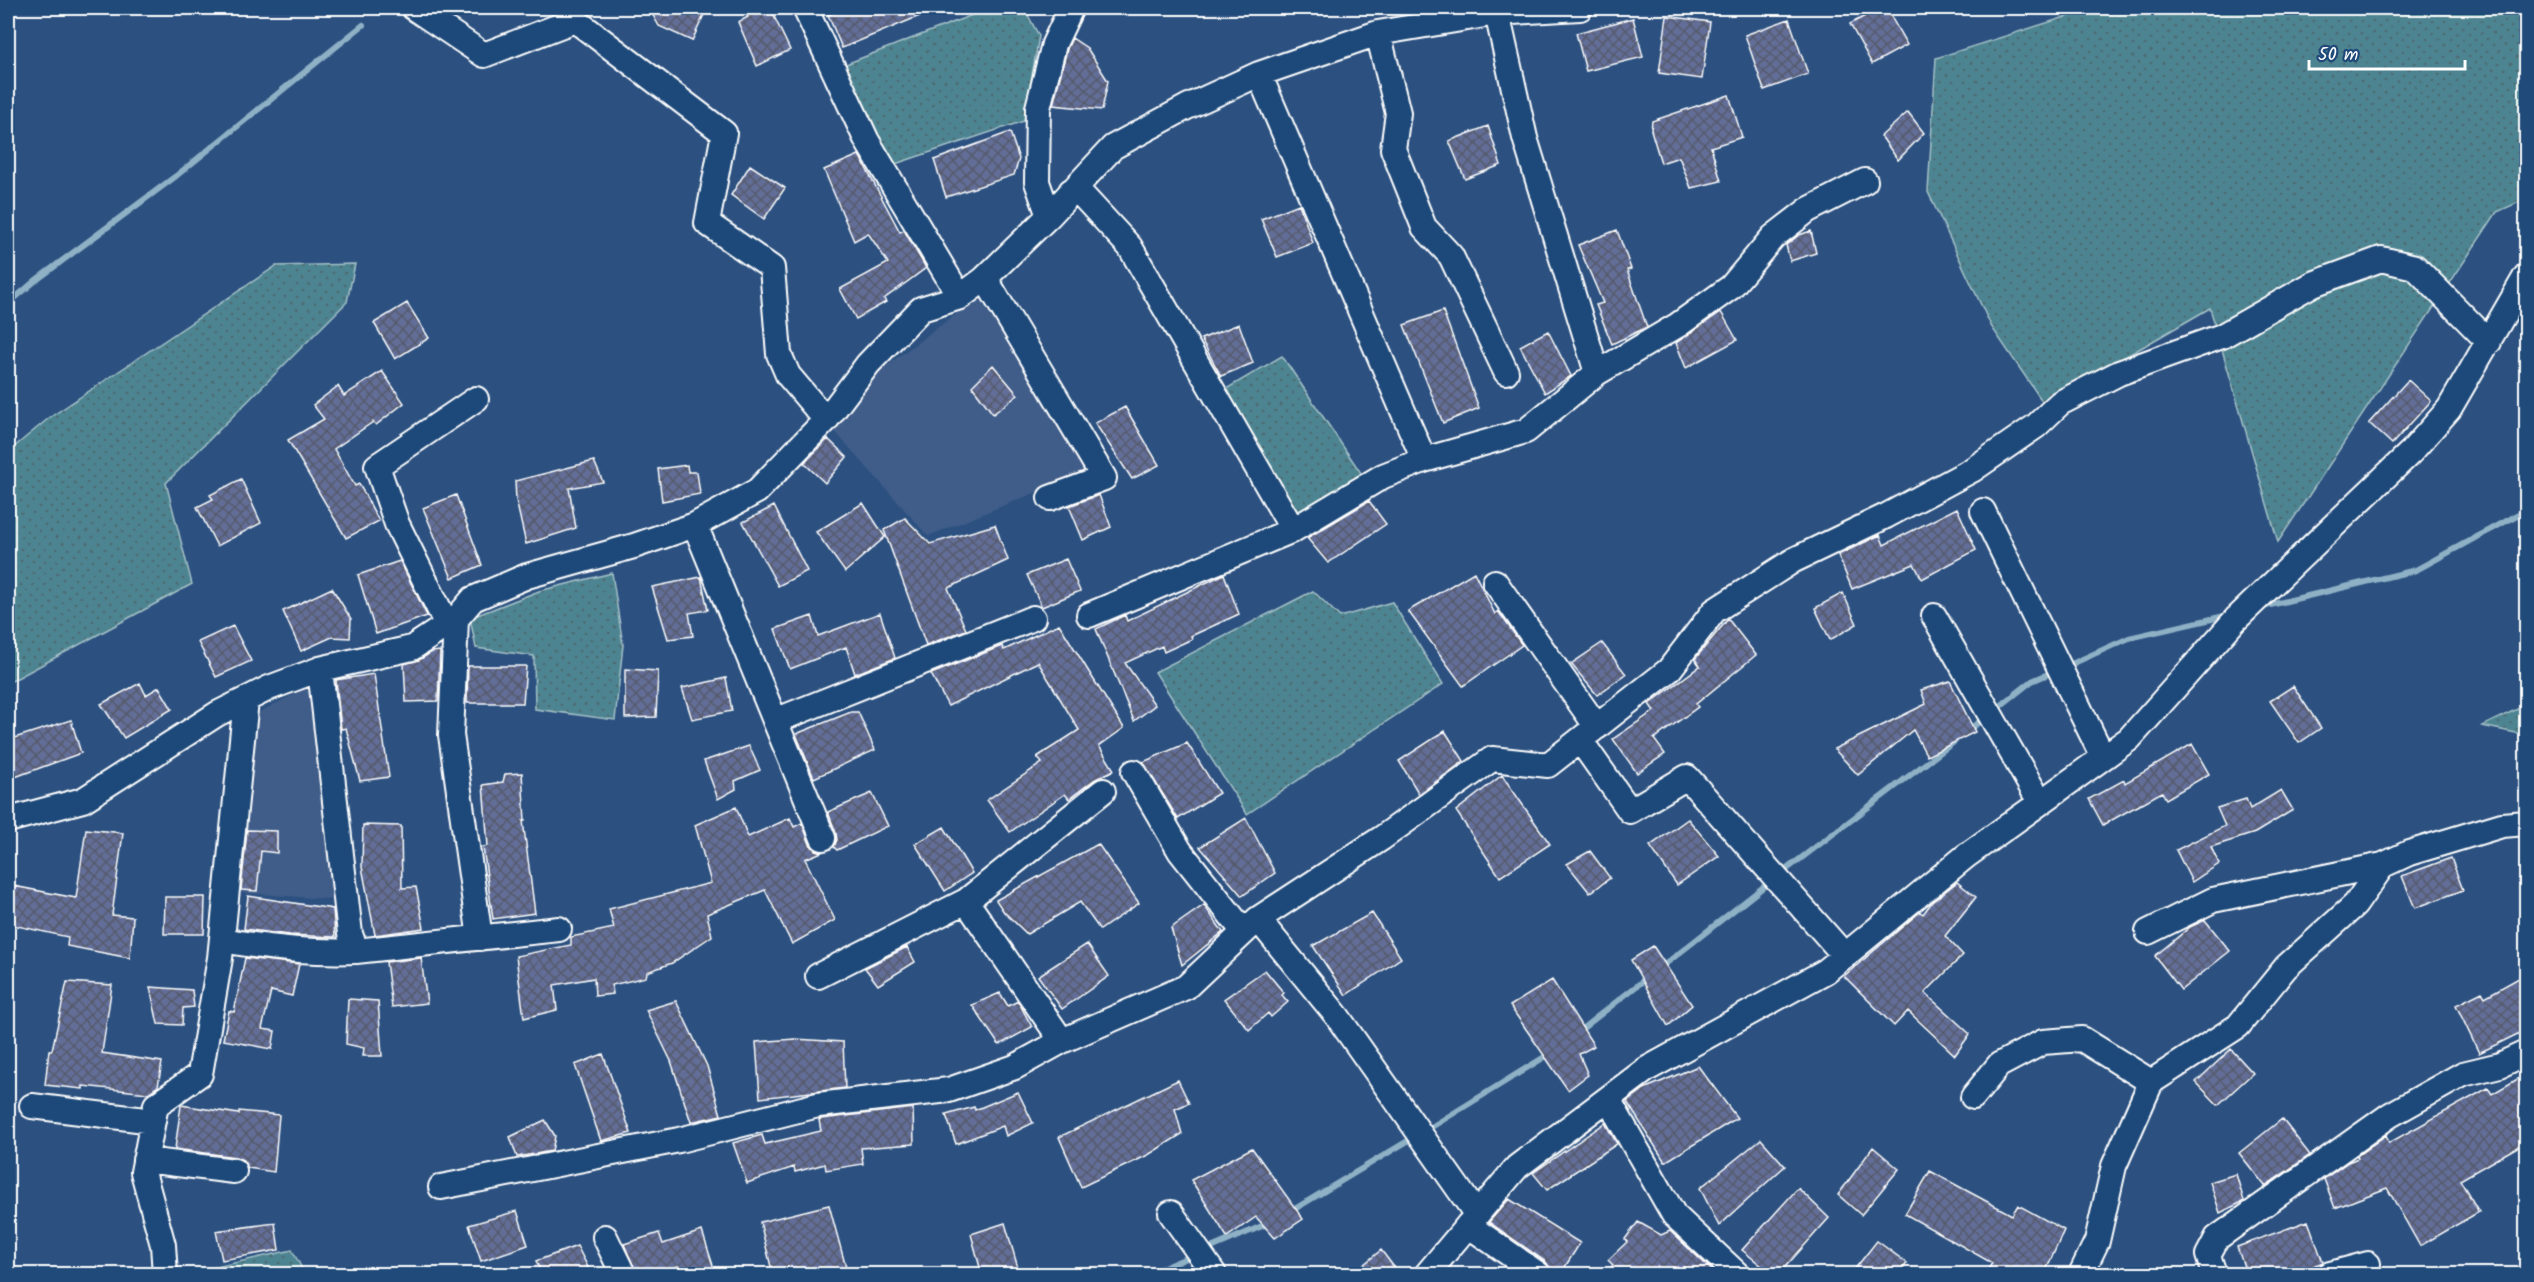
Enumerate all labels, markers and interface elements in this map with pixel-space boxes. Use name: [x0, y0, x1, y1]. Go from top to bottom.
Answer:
scale bar: [2309, 33, 2465, 71]
text: 50 m: [2318, 41, 2358, 70]

